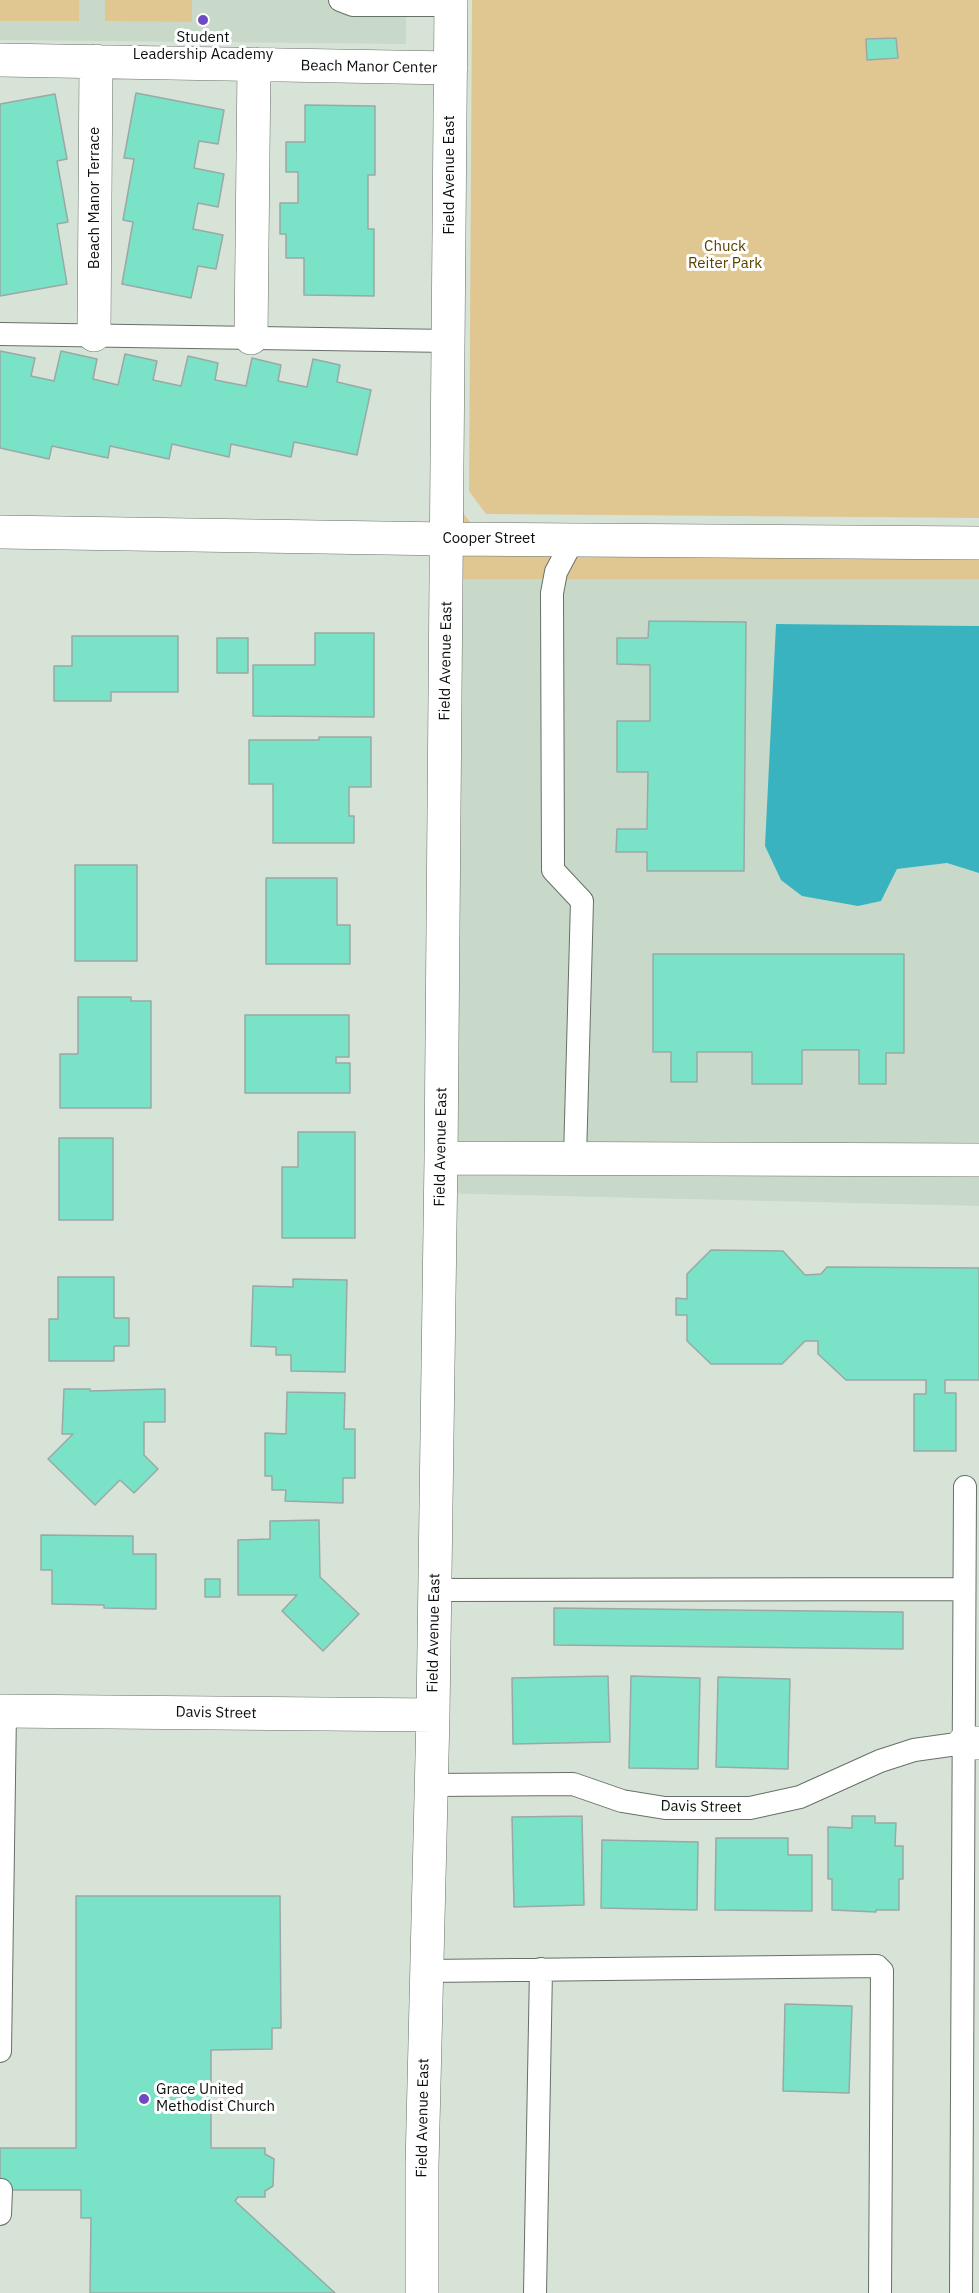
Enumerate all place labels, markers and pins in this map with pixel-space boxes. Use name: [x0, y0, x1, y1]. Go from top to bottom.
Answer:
marker: Student Leadership Academy: [196, 13, 210, 27]
place label: Student Leadership Academy: [133, 29, 273, 64]
place label: Grace United Methodist Church: [156, 2081, 275, 2116]
marker: Grace United Methodist Church: [137, 2092, 151, 2106]

